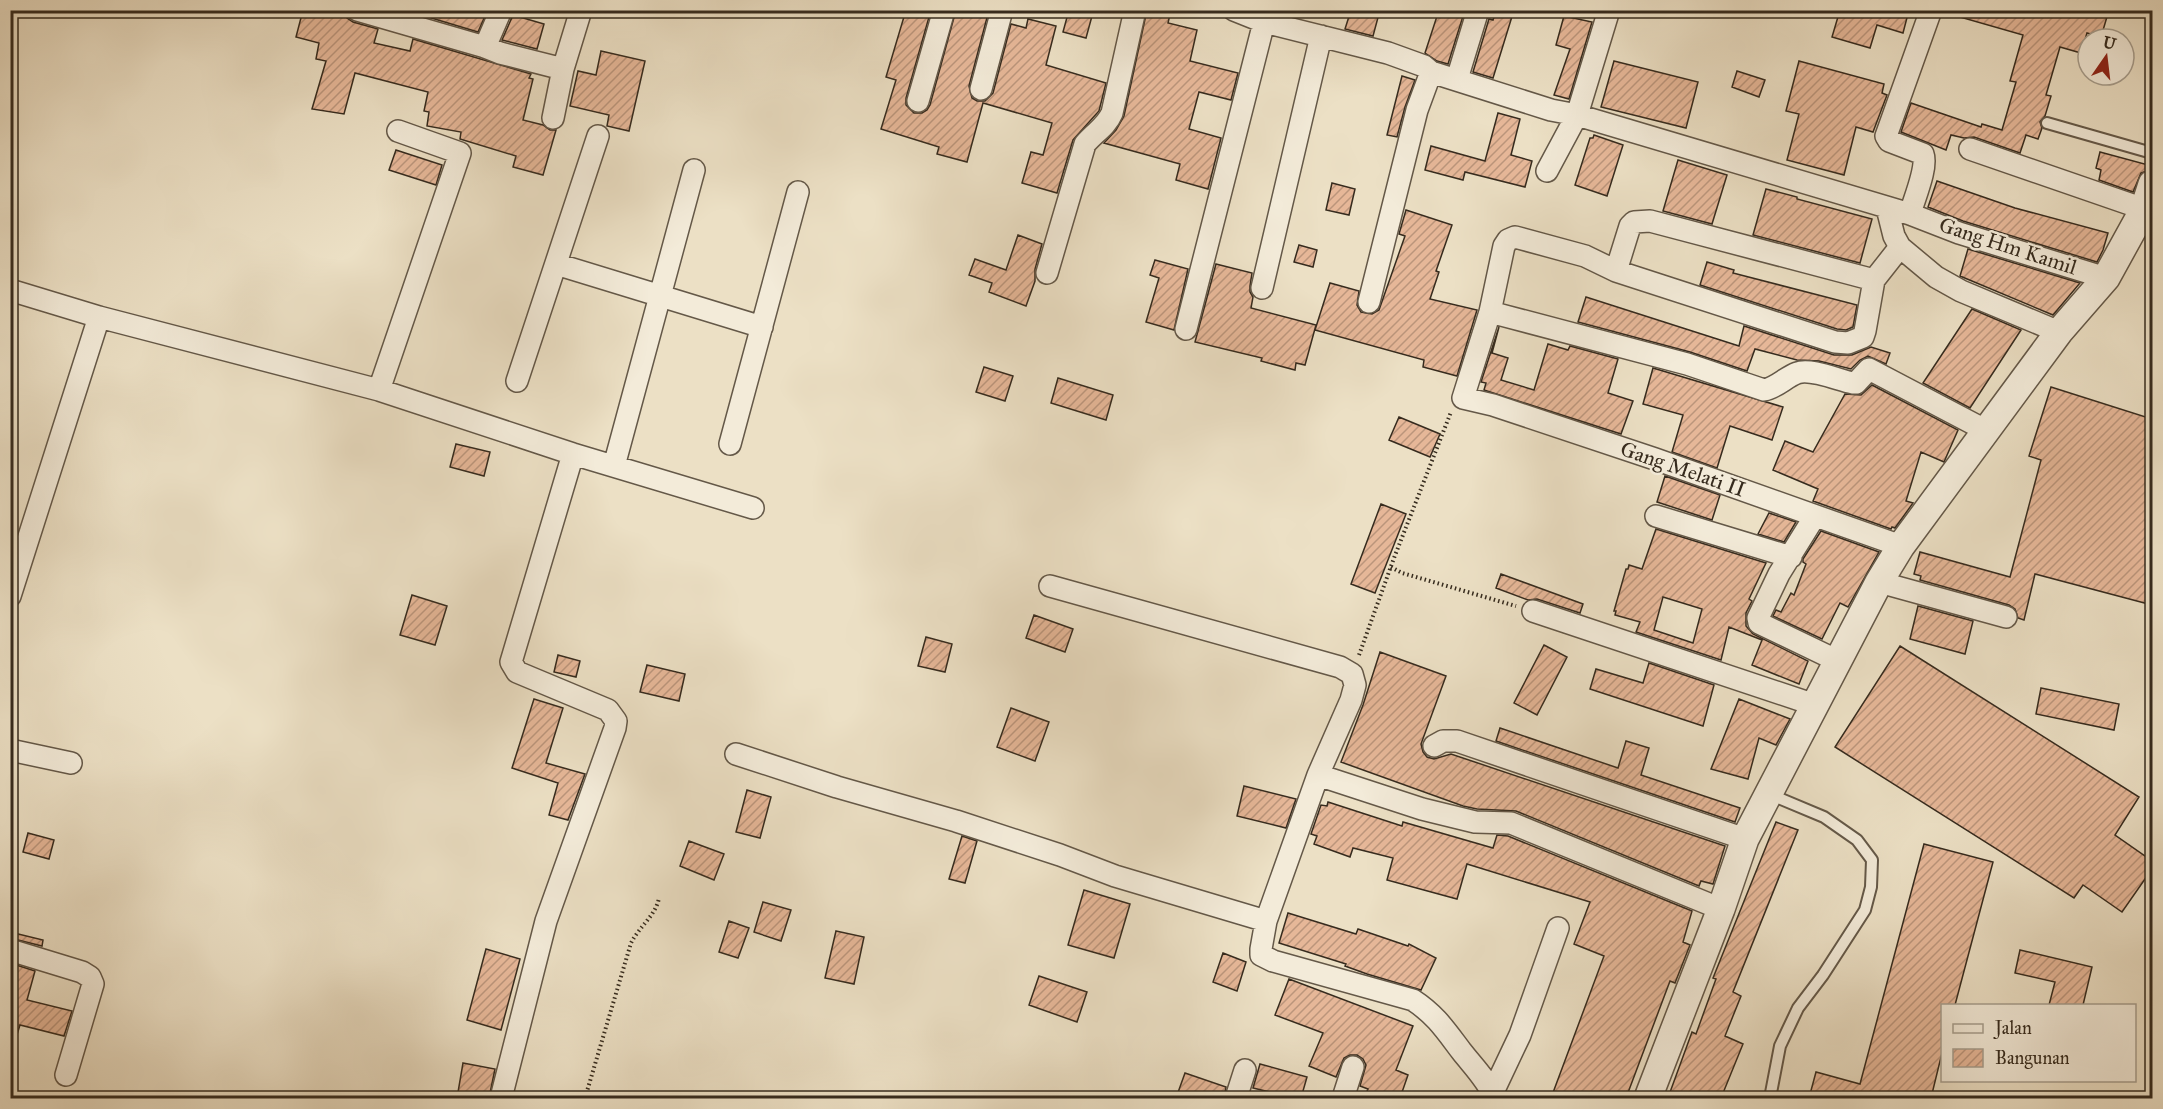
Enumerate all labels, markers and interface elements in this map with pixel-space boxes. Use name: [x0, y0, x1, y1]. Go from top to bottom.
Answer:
north arrow: [2076, 27, 2136, 87]
text: U: [2101, 32, 2118, 54]
street label: Gang Hm Kamil: [1936, 212, 2080, 281]
street label: Gang Melati II: [1617, 435, 1749, 503]
legend: [1941, 1004, 2136, 1082]
text: Jalan: [1993, 1017, 2032, 1040]
text: Bangunan: [1995, 1047, 2070, 1070]

